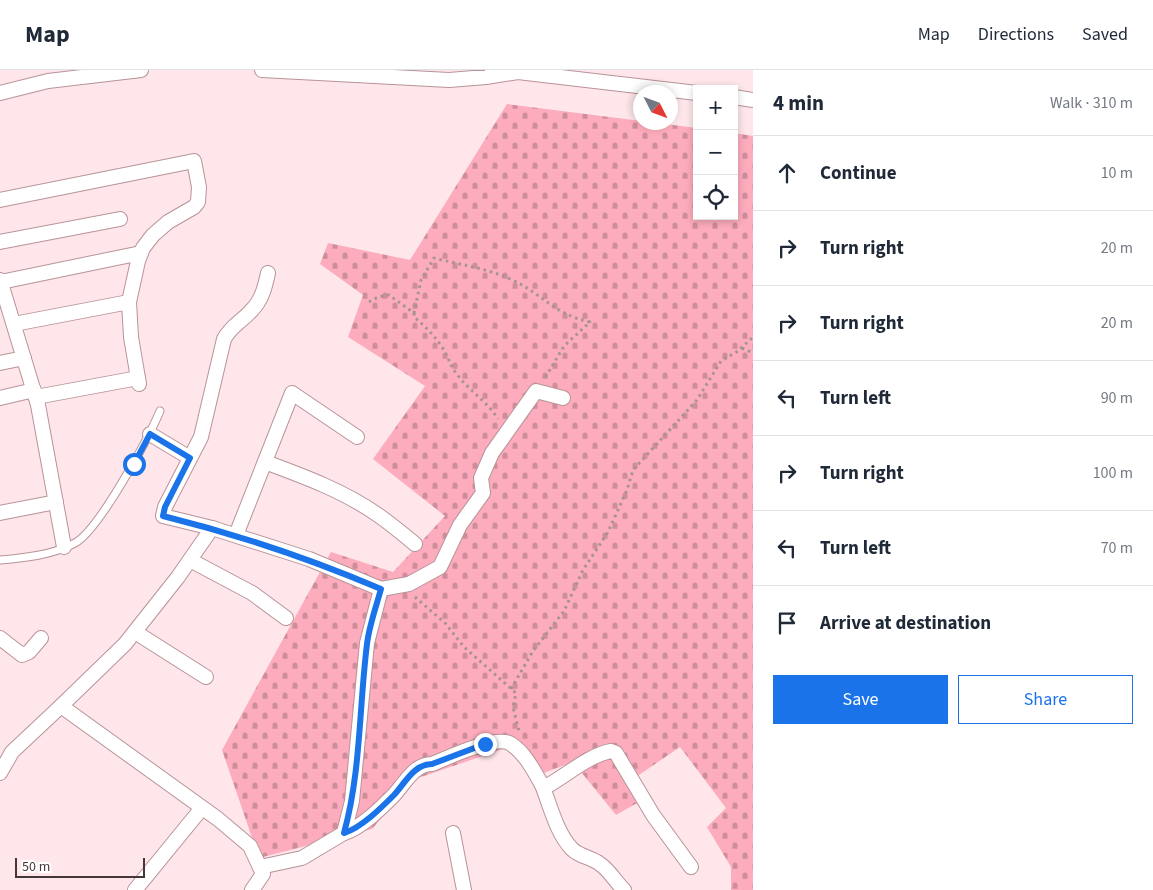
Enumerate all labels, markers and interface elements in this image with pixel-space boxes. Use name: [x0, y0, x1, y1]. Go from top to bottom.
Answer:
text: Map: [25, 17, 70, 52]
text: Map: [918, 22, 950, 47]
text: Directions: [978, 22, 1054, 47]
text: Saved: [1082, 22, 1128, 47]
north arrow: [633, 85, 678, 130]
map controls: [693, 85, 738, 220]
button: +: [693, 85, 738, 130]
text: 4 min: [773, 88, 824, 118]
text: Walk · 310 m: [1050, 92, 1133, 114]
button: −: [693, 130, 738, 175]
icon: ahead: [773, 159, 801, 187]
text: Continue: [820, 160, 897, 187]
text: 10 m: [1101, 162, 1133, 184]
button: locate: [693, 175, 738, 220]
icon: right: [773, 234, 801, 262]
text: Turn right: [820, 235, 904, 262]
text: 20 m: [1101, 237, 1133, 259]
icon: right: [773, 309, 801, 337]
text: Turn right: [820, 310, 904, 337]
text: 20 m: [1101, 312, 1133, 334]
icon: left: [773, 384, 801, 412]
text: Turn left: [820, 385, 891, 412]
text: 90 m: [1101, 387, 1133, 409]
route start: [123, 453, 146, 476]
icon: right: [773, 459, 801, 487]
text: Turn right: [820, 460, 904, 487]
text: 100 m: [1093, 462, 1133, 484]
icon: left: [773, 534, 801, 562]
text: Turn left: [820, 535, 891, 562]
text: 70 m: [1101, 537, 1133, 559]
icon: arrive: [773, 609, 801, 637]
text: Arrive at destination: [820, 610, 991, 637]
button: Save: [773, 675, 948, 724]
button: Share: [958, 675, 1133, 724]
route end: [474, 733, 497, 756]
scale bar: [15, 855, 145, 878]
text: 50 m: [22, 857, 50, 877]

